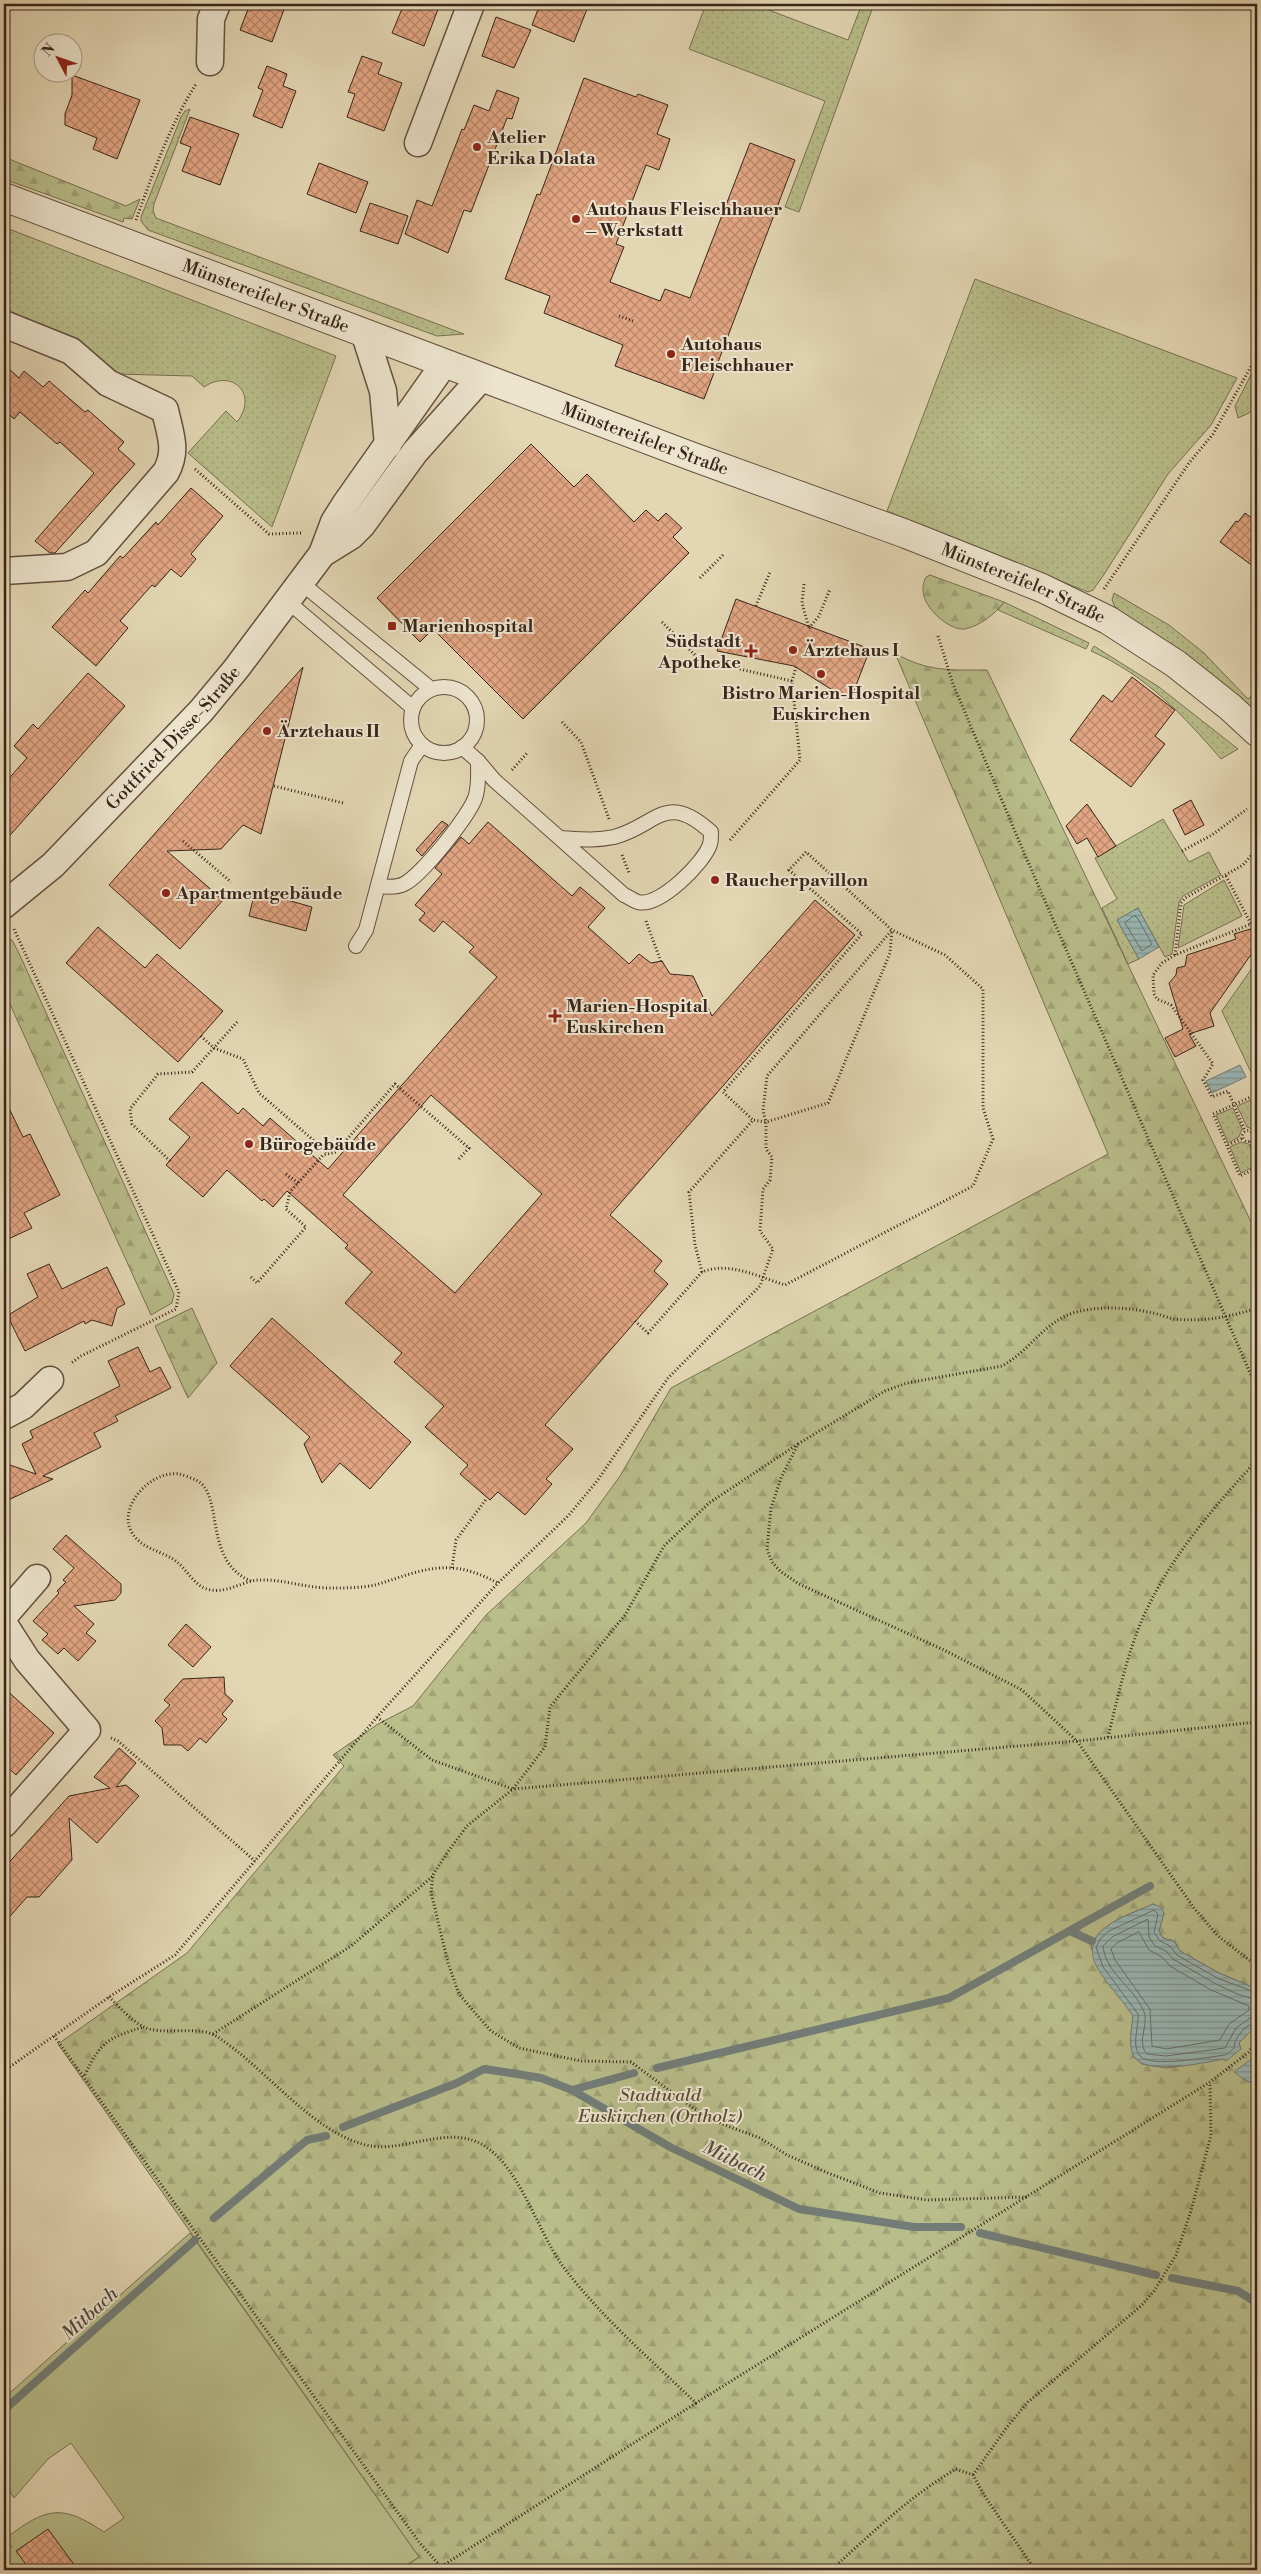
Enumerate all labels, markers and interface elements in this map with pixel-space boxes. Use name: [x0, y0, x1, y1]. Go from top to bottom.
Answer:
north arrow: [32, 32, 82, 82]
text: N: [39, 40, 59, 60]
place label: Atelier Erika Dolata: [486, 126, 596, 170]
marker: Atelier Erika Dolata: [471, 141, 483, 153]
place label: Autohaus Fleischhauer – Werkstatt: [585, 198, 782, 242]
marker: Autohaus Fleischhauer – Werkstatt: [570, 213, 582, 225]
street label: Münstereifeler Straße: [179, 254, 353, 338]
place label: Autohaus Fleischhauer: [680, 333, 794, 377]
marker: Autohaus Fleischhauer: [665, 348, 677, 360]
street label: Münstereifeler Straße: [558, 397, 732, 481]
street label: Münstereifeler Straße: [937, 538, 1109, 629]
place label: Marienhospital: [402, 615, 534, 638]
marker: Marienhospital: [386, 620, 398, 632]
place label: Südstadt Apotheke: [657, 630, 742, 674]
place label: Ärztehaus I: [802, 639, 899, 662]
marker: Ärztehaus I: [787, 644, 799, 656]
marker: Südstadt Apotheke: [745, 645, 757, 657]
street label: Gottfried-Disse-Straße: [101, 662, 246, 815]
marker: Bistro Marien-Hospital Euskirchen: [815, 668, 827, 680]
place label: Bistro Marien-Hospital Euskirchen: [722, 682, 920, 726]
place label: Ärztehaus II: [276, 720, 380, 743]
marker: Ärztehaus II: [261, 725, 273, 737]
place label: Raucherpavillon: [725, 869, 868, 892]
marker: Raucherpavillon: [709, 874, 721, 886]
place label: Apartmentgebäude: [175, 882, 343, 905]
marker: Apartmentgebäude: [160, 887, 172, 899]
place label: Marien-Hospital Euskirchen: [566, 995, 708, 1039]
marker: Marien-Hospital Euskirchen: [548, 1009, 562, 1023]
place label: Bürogebäude: [259, 1133, 376, 1156]
marker: Bürogebäude: [243, 1138, 255, 1150]
park label: Stadtwald Euskirchen (Ortholz): [577, 2084, 742, 2128]
water label: Mitbach: [699, 2135, 771, 2187]
water label: Mitbach: [56, 2282, 123, 2346]

